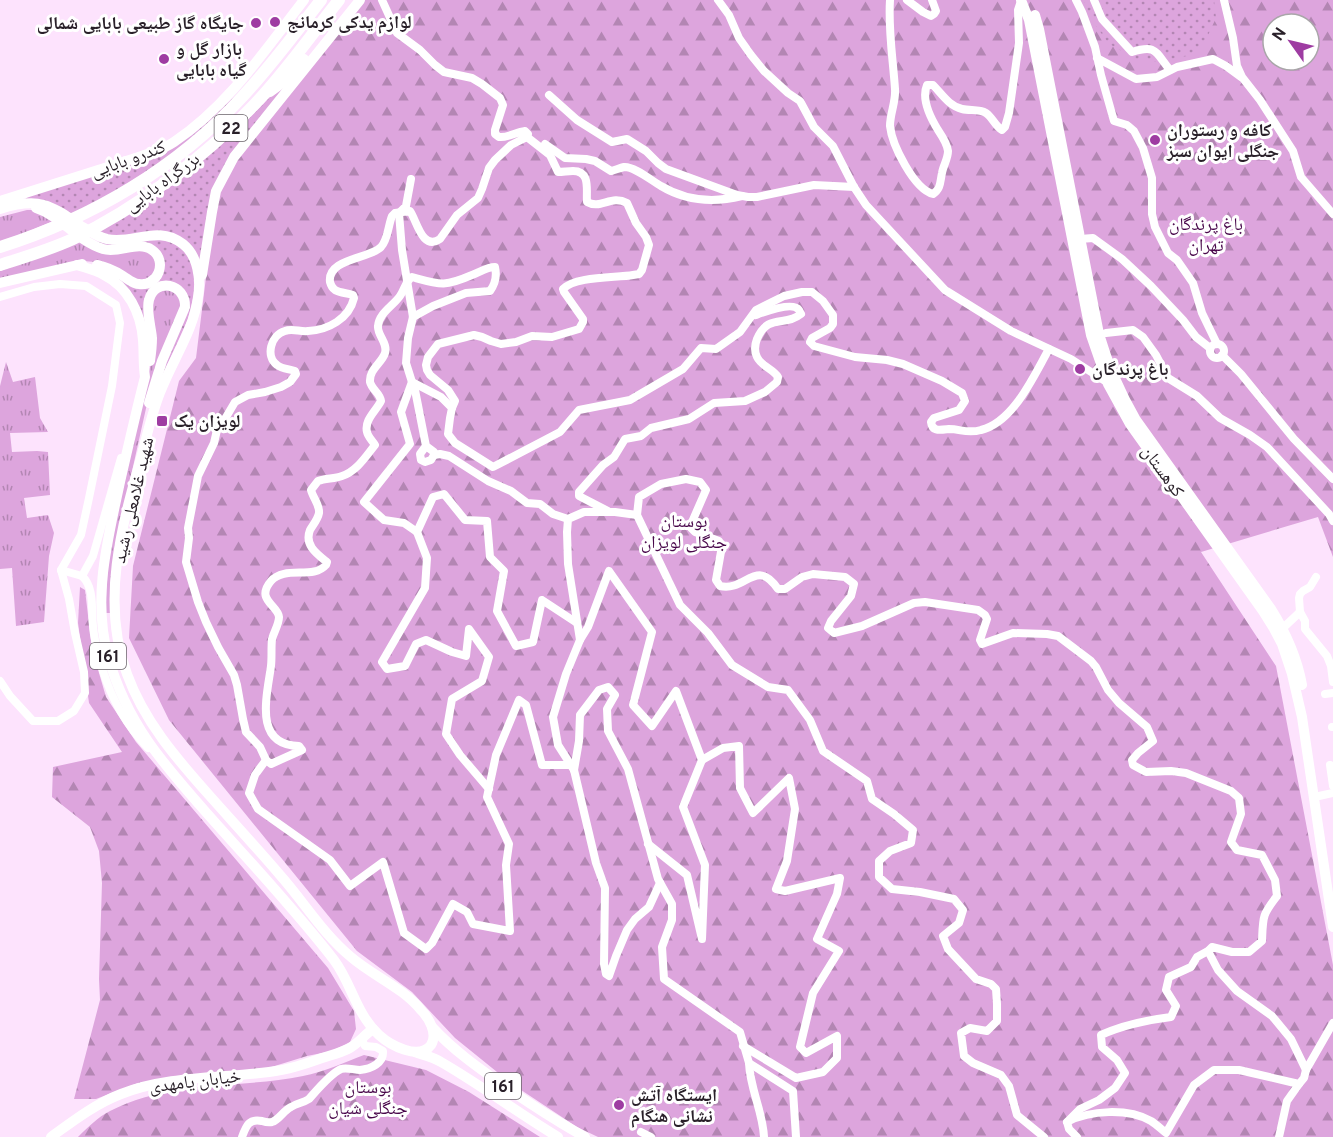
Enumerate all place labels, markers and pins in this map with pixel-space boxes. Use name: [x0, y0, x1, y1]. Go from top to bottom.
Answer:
place label: لوازم یدکی کرمانج: [287, 12, 412, 35]
place label: جایگاه گاز طبیعی بابایی شمالی: [37, 13, 244, 36]
marker: لوازم یدکی کرمانج: [268, 15, 282, 29]
marker: جایگاه گاز طبیعی بابایی شمالی: [249, 16, 263, 30]
place label: بازار گل و گیاه بابایی: [176, 39, 247, 83]
marker: بازار گل و گیاه بابایی: [157, 52, 171, 66]
place label: کافه و رستوران جنگلی ایوان سبز: [1166, 120, 1280, 164]
marker: کافه و رستوران جنگلی ایوان سبز: [1148, 133, 1162, 147]
place label: باغ پرندگان: [1092, 359, 1169, 382]
marker: باغ پرندگان: [1073, 362, 1087, 376]
place label: لویزان یک: [174, 411, 240, 434]
marker: لویزان یک: [155, 414, 169, 428]
place label: ایستگاه آتش نشانی هنگام: [631, 1085, 717, 1129]
marker: ایستگاه آتش نشانی هنگام: [612, 1098, 626, 1112]

